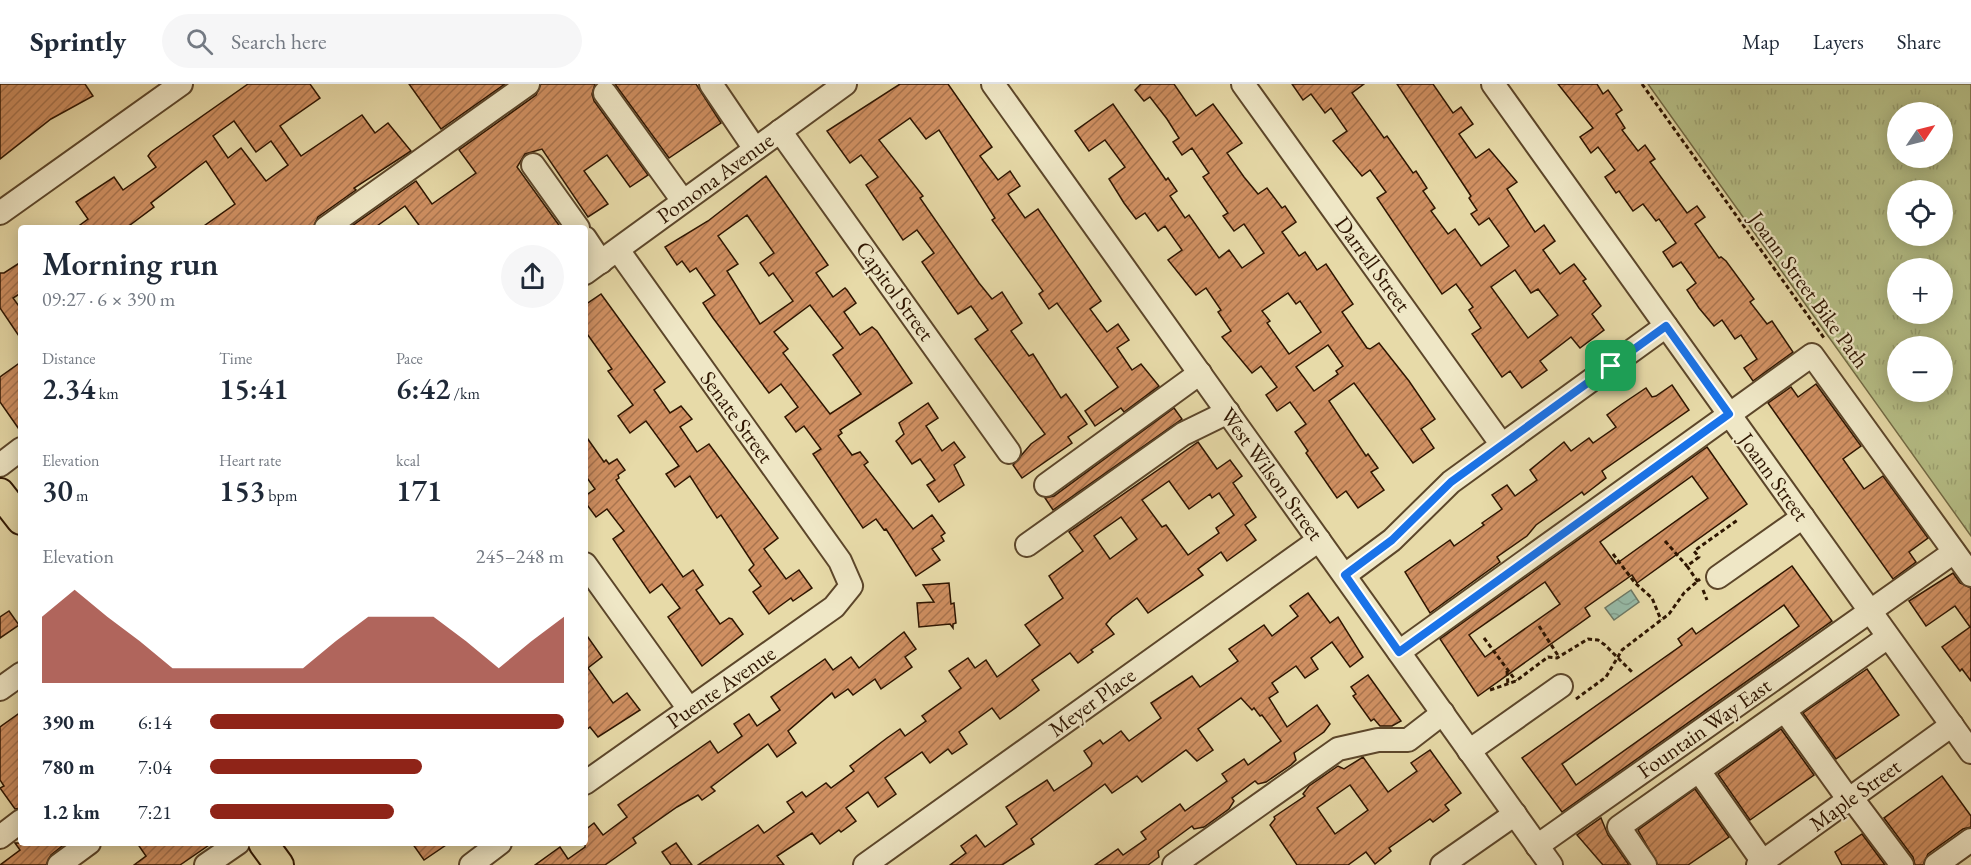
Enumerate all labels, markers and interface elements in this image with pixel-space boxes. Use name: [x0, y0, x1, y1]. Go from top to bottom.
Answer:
search box: [162, 14, 582, 68]
text: Sprintly: [30, 23, 126, 59]
icon: search: [183, 25, 216, 58]
text: Search here: [231, 27, 327, 56]
text: Map: [1742, 28, 1780, 55]
text: Layers: [1813, 28, 1864, 55]
text: Share: [1897, 28, 1941, 55]
north arrow: [1887, 102, 1953, 168]
map controls: [1887, 102, 1953, 402]
street label: Pomona Avenue: [651, 126, 780, 230]
button: locate: [1887, 180, 1953, 246]
street label: Joann Street Bike Path: [1741, 204, 1876, 374]
street label: Darrell Street: [1328, 210, 1418, 318]
street label: Capitol Street: [849, 235, 941, 347]
text: Morning run: [42, 242, 219, 285]
button: share: [501, 245, 564, 308]
button: +: [1887, 258, 1953, 324]
text: 09:27 · 6 × 390 m: [42, 286, 175, 312]
button: −: [1887, 336, 1953, 402]
pin: [1585, 340, 1636, 391]
text: Distance: [42, 348, 95, 369]
text: Time: [219, 348, 252, 369]
text: Pace: [396, 348, 423, 369]
icon: arrive: [1594, 349, 1627, 382]
street label: Senate Street: [694, 365, 780, 469]
text: 2.34: [42, 369, 95, 408]
text: 15:41: [219, 369, 289, 408]
text: 6:42: [396, 369, 450, 408]
text: km: [95, 383, 119, 404]
text: /km: [450, 383, 480, 404]
street label: West Wilson Street: [1214, 402, 1330, 546]
street label: Joann Street: [1731, 425, 1816, 527]
text: Elevation: [42, 450, 100, 471]
text: Heart rate: [219, 450, 281, 471]
text: kcal: [396, 450, 420, 471]
text: 30: [42, 471, 73, 510]
text: 153: [219, 471, 265, 510]
text: 171: [396, 471, 442, 510]
text: m: [73, 485, 88, 506]
text: bpm: [265, 485, 297, 506]
text: Elevation: [42, 543, 114, 569]
text: 245–248 m: [476, 543, 564, 569]
street label: Puente Avenue: [661, 638, 782, 735]
street label: Meyer Place: [1043, 660, 1142, 743]
street label: Fountain Way East: [1631, 671, 1777, 785]
text: 390 m: [42, 709, 95, 735]
text: 6:14: [138, 709, 172, 735]
street label: Maple Street: [1804, 752, 1906, 838]
text: 780 m: [42, 754, 95, 780]
text: 7:04: [138, 754, 172, 780]
text: 1.2 km: [42, 799, 100, 825]
text: 7:21: [138, 799, 172, 825]

